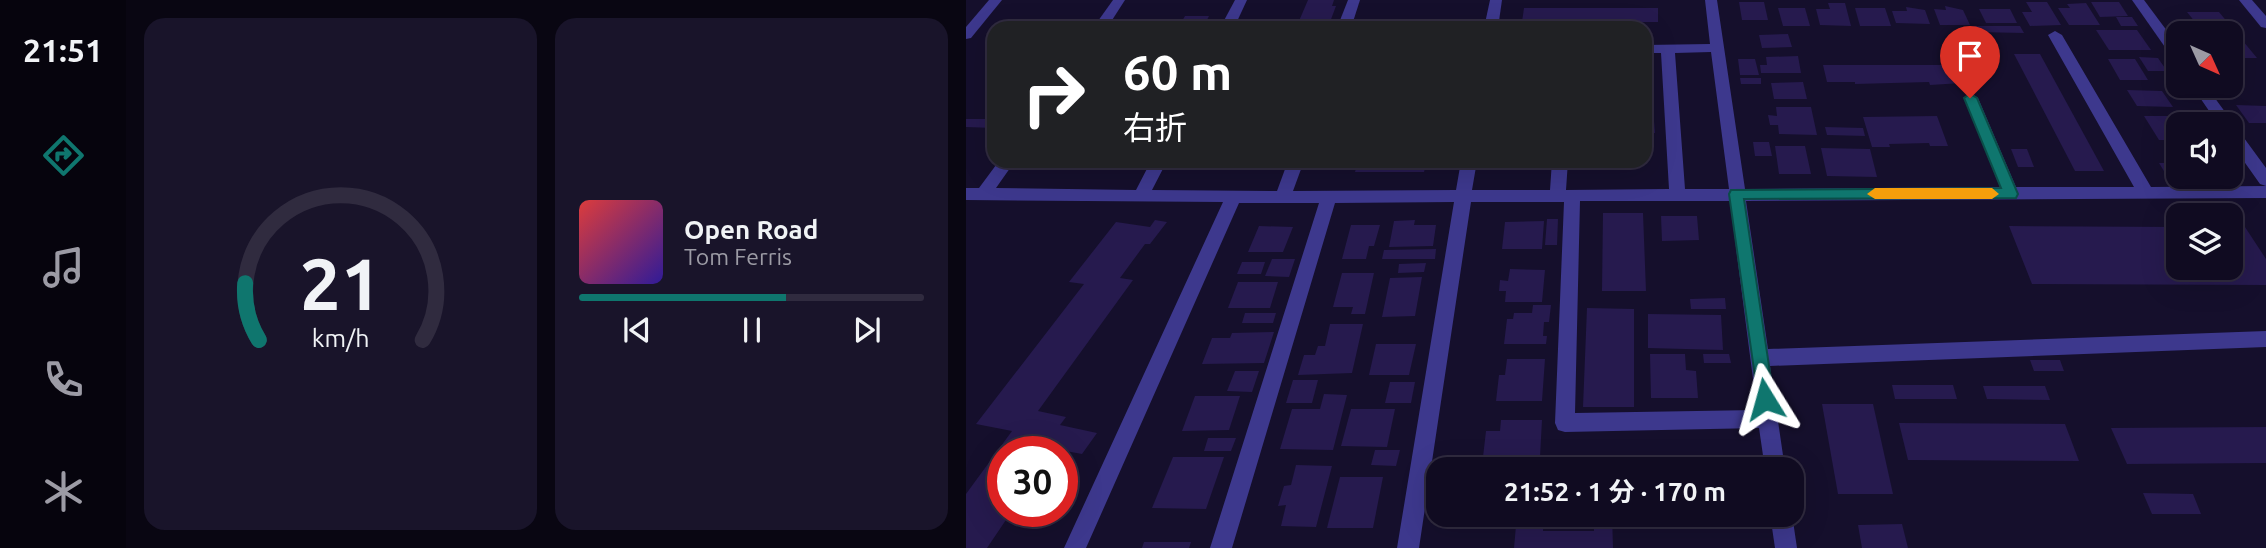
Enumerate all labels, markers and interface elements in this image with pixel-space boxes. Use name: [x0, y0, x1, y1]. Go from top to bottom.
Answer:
north arrow: [2166, 21, 2244, 98]
map controls: [2166, 21, 2243, 280]
pin: [1940, 26, 2000, 98]
text: 21:51: [23, 32, 103, 68]
icon: arrive: [1951, 37, 1989, 75]
text: 60 m: [1123, 44, 1232, 99]
icon: right: [1008, 49, 1099, 140]
text: 右折: [1123, 109, 1187, 145]
button: sound: [2166, 112, 2243, 189]
icon: directions: [39, 131, 88, 180]
button: layers: [2166, 203, 2243, 280]
text: Open Road: [684, 215, 818, 244]
text: 21: [299, 242, 382, 324]
icon: music: [39, 243, 88, 292]
text: Tom Ferris: [684, 244, 792, 269]
icon: previous: [618, 311, 656, 349]
icon: pause: [733, 311, 771, 349]
icon: next: [848, 311, 886, 349]
text: km/h: [312, 324, 369, 352]
icon: phone: [39, 355, 88, 404]
position arrow: [1728, 362, 1802, 436]
speed limit sign: 30: [987, 436, 1078, 527]
icon: climate: [39, 467, 88, 516]
text: 21:52 · 1 分 · 170 m: [1504, 477, 1726, 506]

